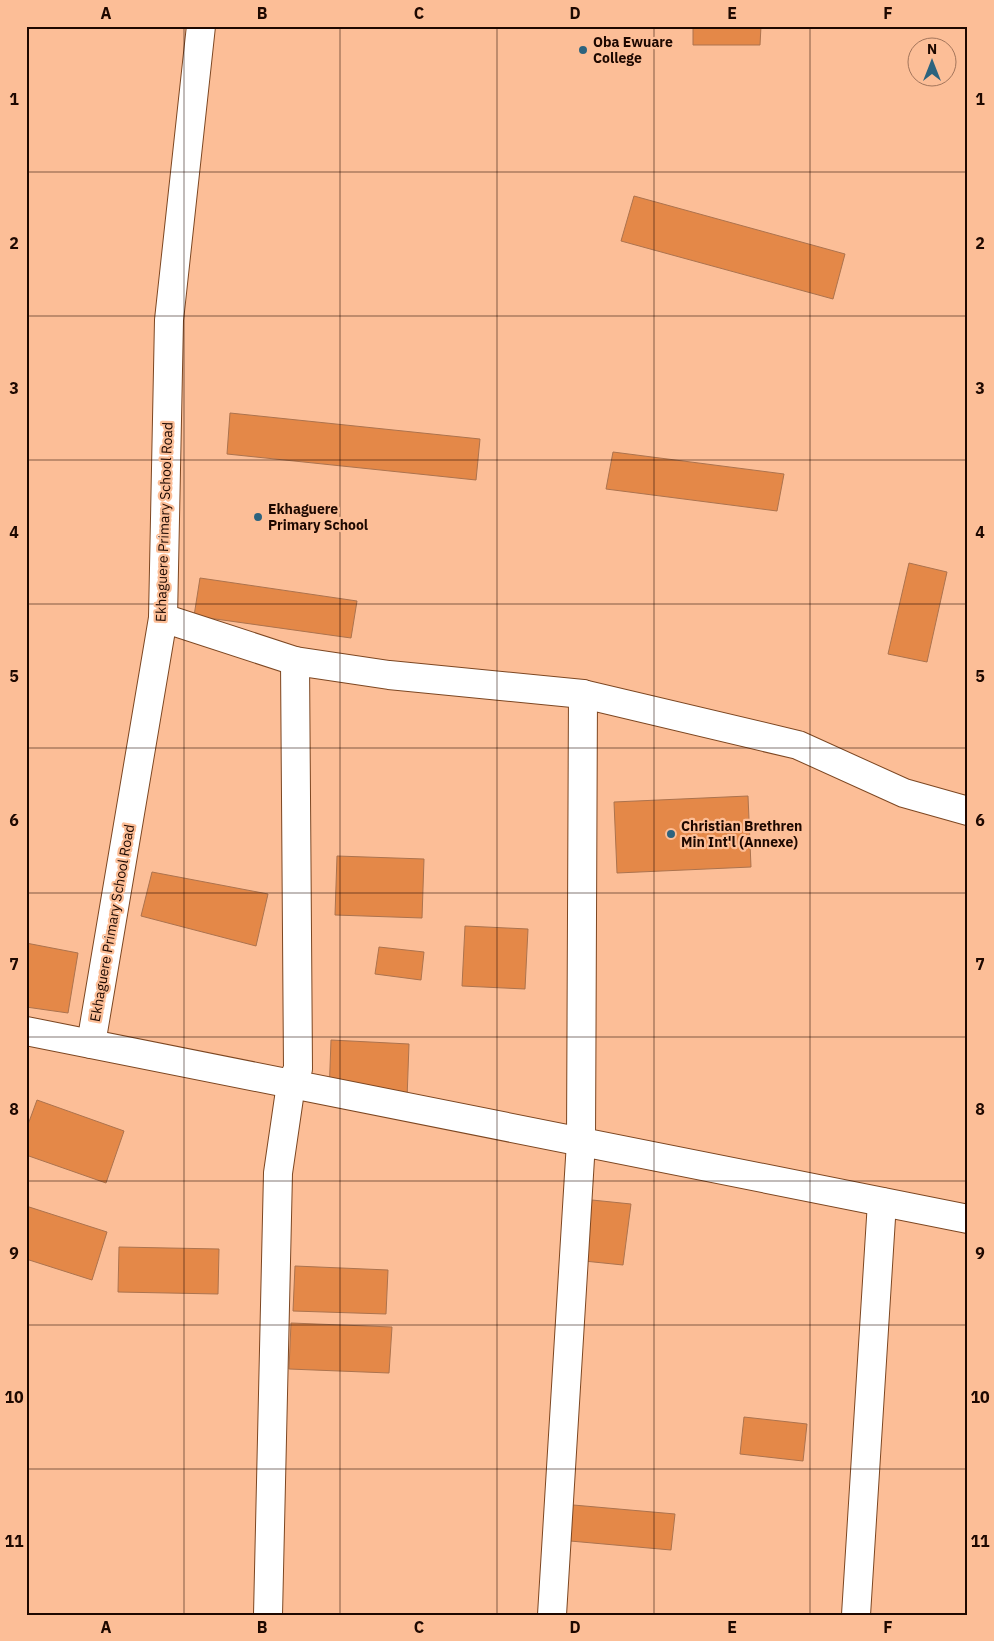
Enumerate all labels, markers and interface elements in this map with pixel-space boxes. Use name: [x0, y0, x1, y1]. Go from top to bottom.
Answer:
text: A: [101, 3, 112, 23]
text: B: [257, 3, 268, 23]
text: C: [414, 3, 424, 23]
text: D: [569, 3, 581, 23]
text: E: [727, 3, 737, 23]
text: F: [883, 3, 893, 23]
place label: Oba Ewuare College: [593, 33, 673, 67]
north arrow: [906, 38, 956, 88]
text: N: [927, 40, 937, 58]
marker: Oba Ewuare College: [577, 44, 589, 56]
text: 1: [9, 89, 19, 109]
text: 1: [975, 89, 985, 109]
text: 2: [9, 233, 19, 253]
text: 2: [975, 233, 985, 253]
text: 3: [9, 378, 19, 398]
text: 3: [975, 378, 985, 398]
street label: Ekhaguere Primary School Road: [152, 422, 176, 622]
place label: Ekhaguere Primary School: [268, 500, 368, 534]
marker: Ekhaguere Primary School: [252, 511, 264, 523]
text: 4: [9, 522, 19, 542]
text: 4: [975, 522, 985, 542]
text: 5: [9, 666, 19, 686]
text: 5: [975, 666, 985, 686]
text: 6: [9, 810, 19, 830]
text: 6: [975, 810, 985, 830]
place label: Christian Brethren Min Int'l (Annexe): [681, 817, 802, 851]
street label: Ekhaguere Primary School Road: [86, 823, 138, 1023]
marker: Christian Brethren Min Int'l (Annexe): [665, 828, 677, 840]
text: 7: [9, 954, 19, 974]
text: 7: [975, 954, 985, 974]
text: 8: [9, 1099, 19, 1119]
text: 8: [975, 1099, 985, 1119]
text: 9: [9, 1243, 19, 1263]
text: 9: [975, 1243, 985, 1263]
text: 10: [4, 1387, 24, 1407]
text: 10: [970, 1387, 990, 1407]
text: 11: [4, 1531, 24, 1551]
text: 11: [970, 1531, 990, 1551]
text: A: [101, 1617, 112, 1637]
text: B: [257, 1617, 268, 1637]
text: C: [414, 1617, 424, 1637]
text: D: [569, 1617, 581, 1637]
text: E: [727, 1617, 737, 1637]
text: F: [883, 1617, 893, 1637]

